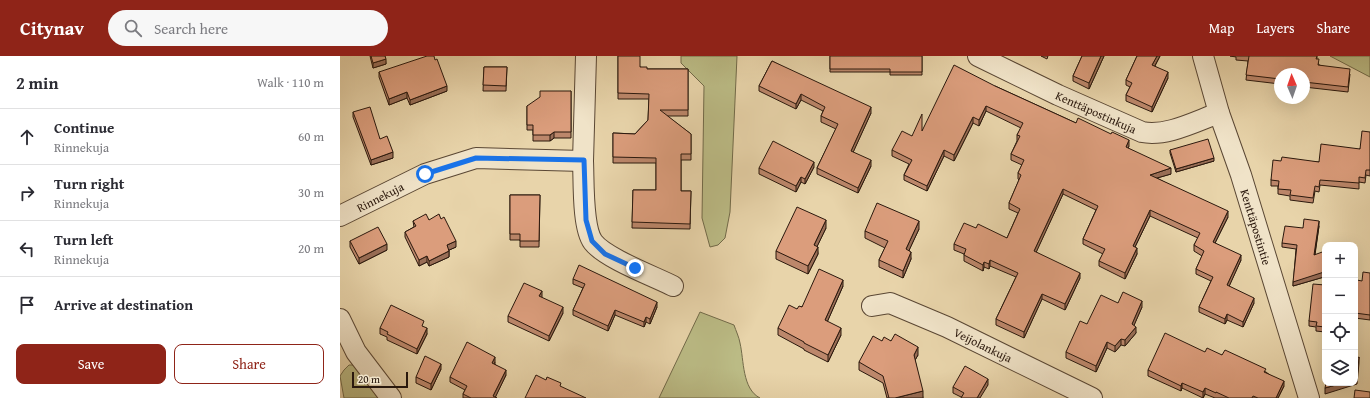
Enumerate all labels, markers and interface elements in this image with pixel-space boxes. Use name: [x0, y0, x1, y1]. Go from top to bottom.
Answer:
search box: [108, 10, 388, 46]
text: Citynav: [20, 14, 84, 42]
icon: search: [122, 17, 144, 39]
text: Search here: [154, 18, 228, 39]
text: Map: [1209, 18, 1235, 38]
text: Layers: [1257, 18, 1295, 38]
text: Share: [1317, 18, 1350, 38]
north arrow: [1274, 68, 1310, 104]
text: 2 min: [16, 70, 58, 95]
text: Walk · 110 m: [257, 73, 324, 92]
street label: Kenttäpostinkuja: [1053, 87, 1139, 138]
text: Continue: [54, 117, 115, 138]
icon: ahead: [16, 126, 38, 148]
text: 60 m: [298, 127, 324, 146]
text: Rinnekuja: [54, 138, 109, 157]
route start: [416, 165, 434, 183]
text: Turn right: [54, 173, 125, 194]
street label: Rinnekuja: [353, 178, 407, 216]
icon: right: [16, 182, 38, 204]
text: 30 m: [298, 183, 324, 202]
street label: Kenttäpostintie: [1236, 187, 1276, 267]
text: Rinnekuja: [54, 194, 109, 213]
text: Turn left: [54, 229, 113, 250]
icon: left: [16, 238, 38, 260]
text: 20 m: [298, 239, 324, 258]
map controls: [1322, 242, 1358, 386]
button: +: [1322, 242, 1358, 278]
text: Rinnekuja: [54, 250, 109, 269]
route end: [626, 259, 644, 277]
button: −: [1322, 278, 1358, 314]
icon: arrive: [16, 294, 38, 316]
text: Arrive at destination: [54, 294, 193, 315]
button: locate: [1322, 314, 1358, 350]
street label: Veijolankuja: [951, 324, 1015, 367]
button: Save: [16, 344, 166, 384]
button: Share: [174, 344, 324, 384]
button: layers: [1322, 350, 1358, 386]
scale bar: [352, 370, 408, 389]
text: 20 m: [358, 371, 380, 387]

